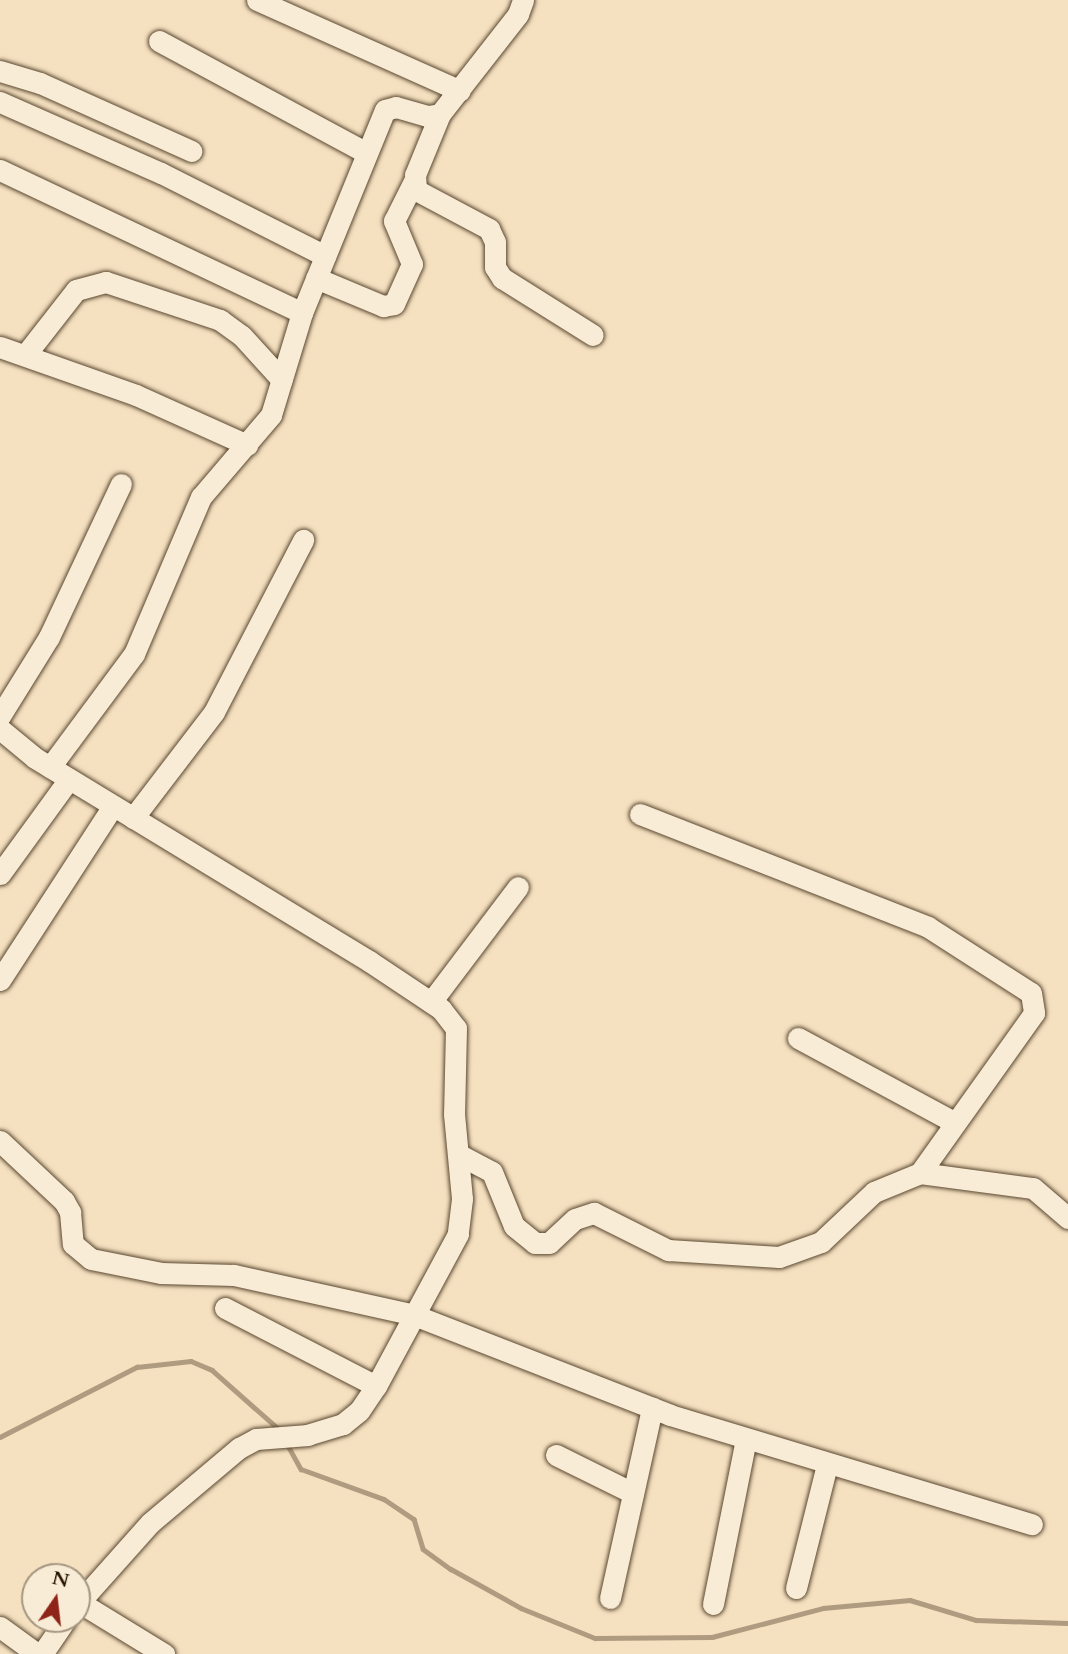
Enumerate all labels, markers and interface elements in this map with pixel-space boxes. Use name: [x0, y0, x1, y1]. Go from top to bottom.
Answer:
north arrow: [21, 1563, 91, 1633]
text: N: [49, 1565, 72, 1594]

